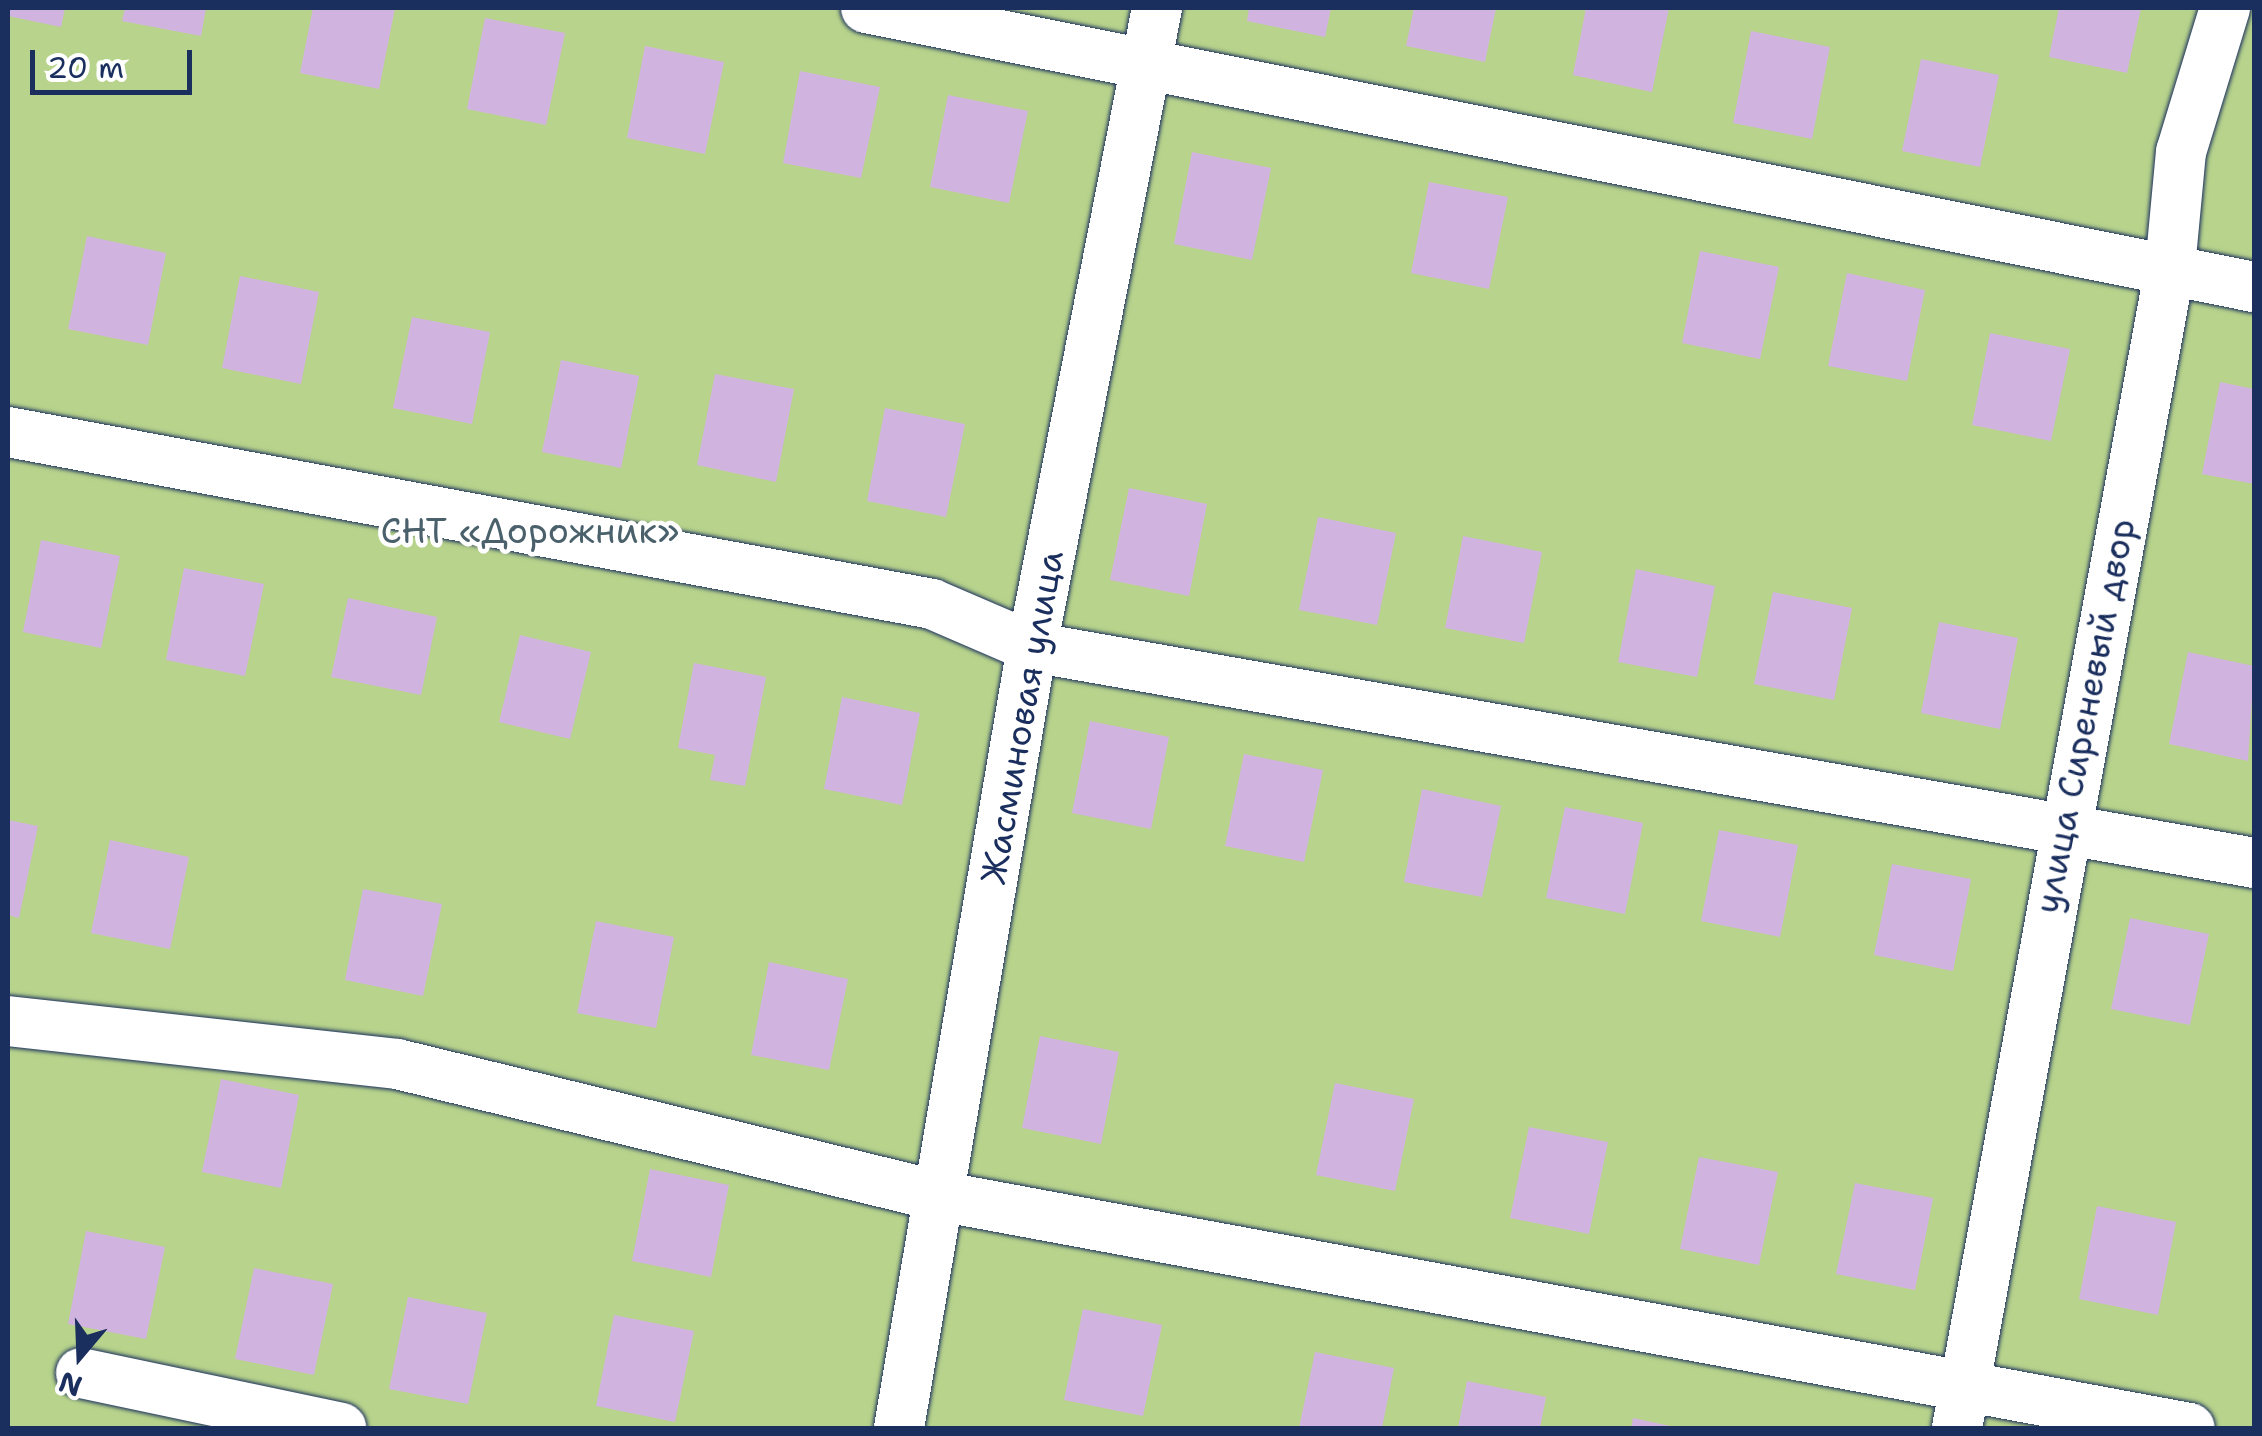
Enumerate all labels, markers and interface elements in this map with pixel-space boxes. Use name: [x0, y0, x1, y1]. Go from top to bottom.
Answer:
scale bar: [35, 30, 198, 92]
text: 20 m: [47, 47, 124, 88]
park label: СНТ «Дорожник»: [381, 510, 679, 552]
street label: улица Сиреневый двор: [2026, 515, 2144, 917]
street label: Жасминовая улица: [972, 547, 1072, 887]
north arrow: [30, 1306, 130, 1406]
text: N: [54, 1363, 87, 1406]

